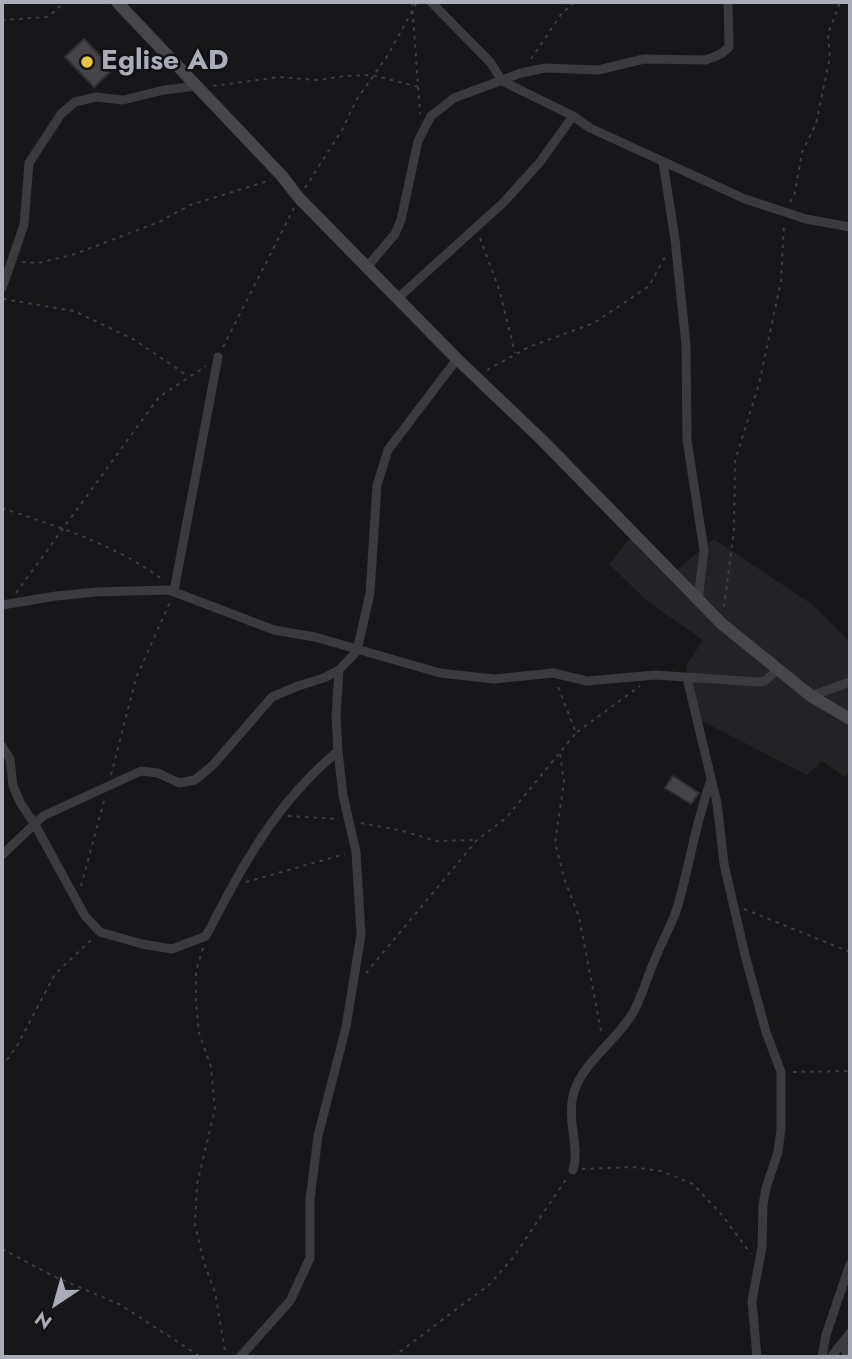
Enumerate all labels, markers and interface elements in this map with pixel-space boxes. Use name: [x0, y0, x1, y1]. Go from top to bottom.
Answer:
place label: Eglise AD: [101, 45, 229, 79]
marker: Eglise AD: [79, 54, 95, 70]
north arrow: [21, 1268, 91, 1338]
text: N: [29, 1305, 57, 1336]

